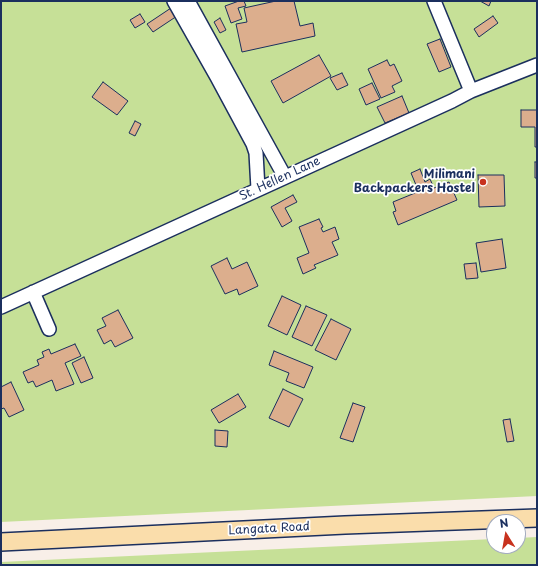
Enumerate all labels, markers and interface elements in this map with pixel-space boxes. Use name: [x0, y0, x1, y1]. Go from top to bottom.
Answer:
street label: St. Hellen Lane: [237, 154, 323, 204]
place label: Milimani Backpackers Hostel: [354, 168, 475, 196]
marker: Milimani Backpackers Hostel: [478, 177, 488, 187]
north arrow: [486, 514, 526, 554]
text: N: [498, 514, 510, 532]
street label: Langata Road: [228, 520, 310, 538]

